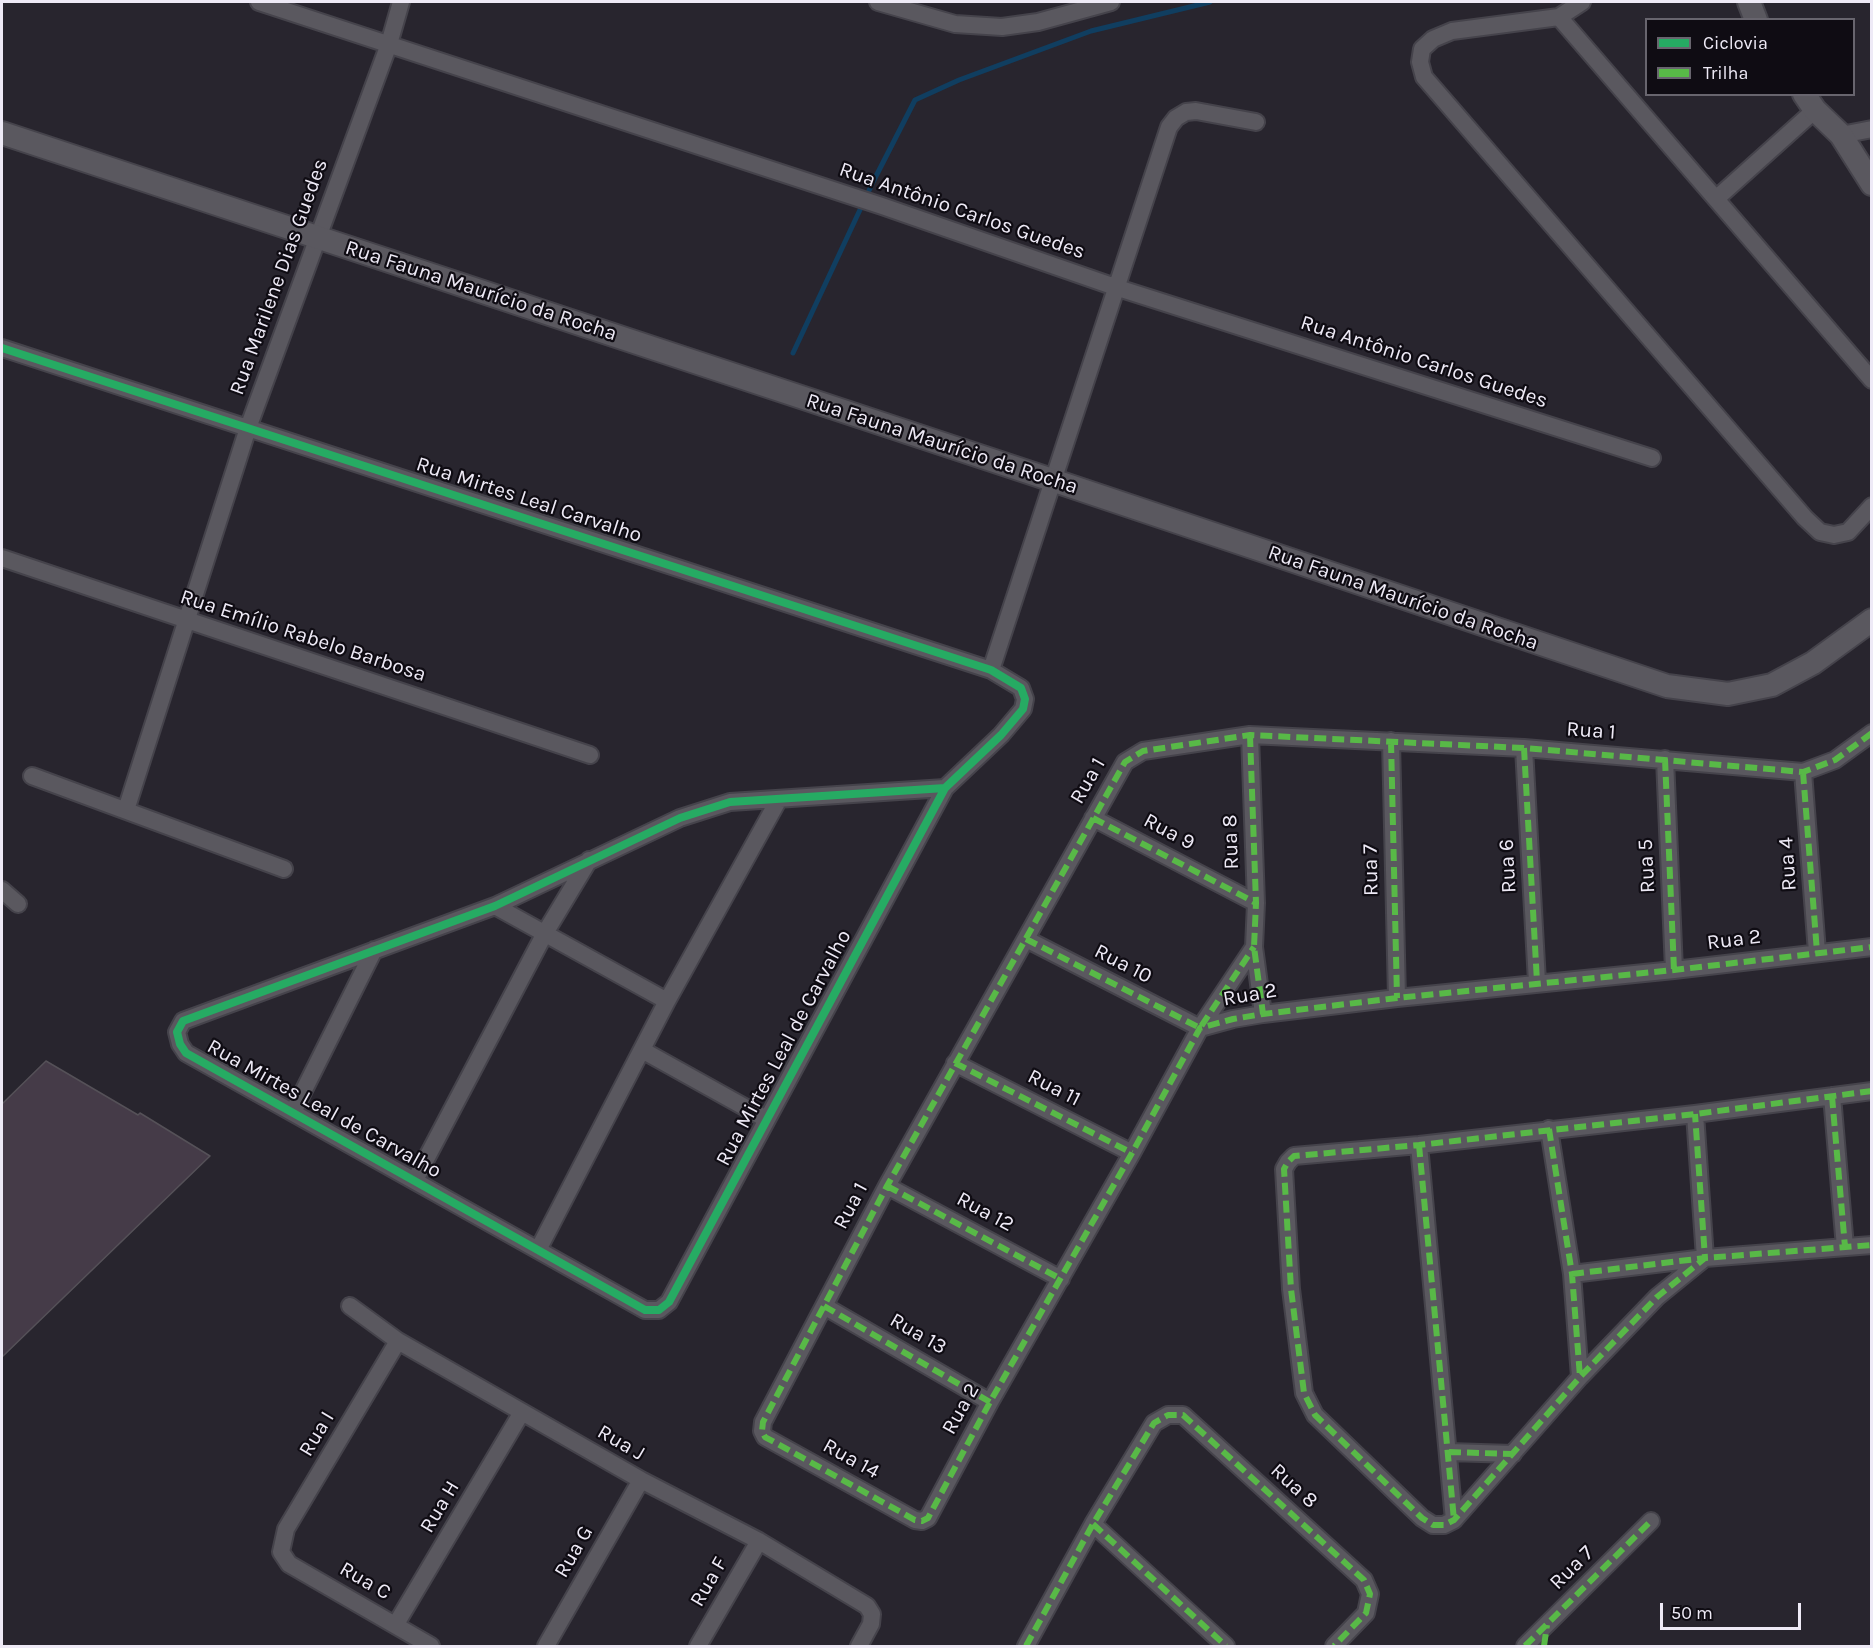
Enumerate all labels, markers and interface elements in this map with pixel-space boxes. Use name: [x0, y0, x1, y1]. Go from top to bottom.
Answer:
legend: [1645, 18, 1855, 96]
text: Ciclovia: [1703, 32, 1768, 54]
text: Trilha: [1703, 62, 1748, 84]
street label: Rua Marilene Dias Guedes: [225, 156, 333, 398]
street label: Rua Antônio Carlos Guedes: [836, 157, 1088, 265]
street label: Rua Fauna Maurício da Rocha: [342, 235, 620, 347]
street label: Rua Antônio Carlos Guedes: [1297, 310, 1551, 414]
street label: Rua Fauna Maurício da Rocha: [803, 388, 1081, 500]
street label: Rua Mirtes Leal Carvalho: [413, 452, 645, 548]
street label: Rua Fauna Maurício da Rocha: [1265, 540, 1541, 656]
street label: Rua Emílio Rabelo Barbosa: [177, 584, 429, 688]
street label: Rua 1: [1566, 717, 1616, 745]
street label: Rua 1: [1065, 753, 1111, 809]
street label: Rua 9: [1139, 808, 1199, 856]
street label: Rua 8: [1217, 814, 1245, 870]
street label: Rua 4: [1774, 836, 1802, 892]
street label: Rua 6: [1494, 838, 1522, 894]
street label: Rua 5: [1633, 838, 1661, 894]
street label: Rua 7: [1358, 844, 1384, 896]
street label: Rua 2: [1706, 924, 1762, 956]
street label: Rua Mirtes Leal de Carvalho: [711, 926, 857, 1170]
street label: Rua 10: [1090, 939, 1156, 989]
street label: Rua 2: [1221, 978, 1279, 1012]
street label: Rua Mirtes Leal de Carvalho: [202, 1034, 446, 1184]
street label: Rua 11: [1023, 1064, 1085, 1112]
street label: Rua 1: [828, 1178, 874, 1234]
street label: Rua 12: [952, 1187, 1018, 1237]
street label: Rua 13: [885, 1308, 951, 1360]
street label: Rua 2: [937, 1379, 985, 1439]
street label: Rua I: [294, 1407, 340, 1461]
street label: Rua J: [593, 1419, 649, 1467]
street label: Rua 14: [818, 1433, 884, 1485]
street label: Rua 8: [1265, 1458, 1323, 1514]
street label: Rua H: [415, 1476, 465, 1538]
street label: Rua G: [549, 1522, 599, 1582]
street label: Rua 7: [1545, 1541, 1599, 1595]
street label: Rua F: [685, 1553, 733, 1611]
street label: Rua C: [335, 1556, 395, 1606]
scale bar: [1663, 1591, 1804, 1629]
text: 50 m: [1671, 1602, 1713, 1624]

